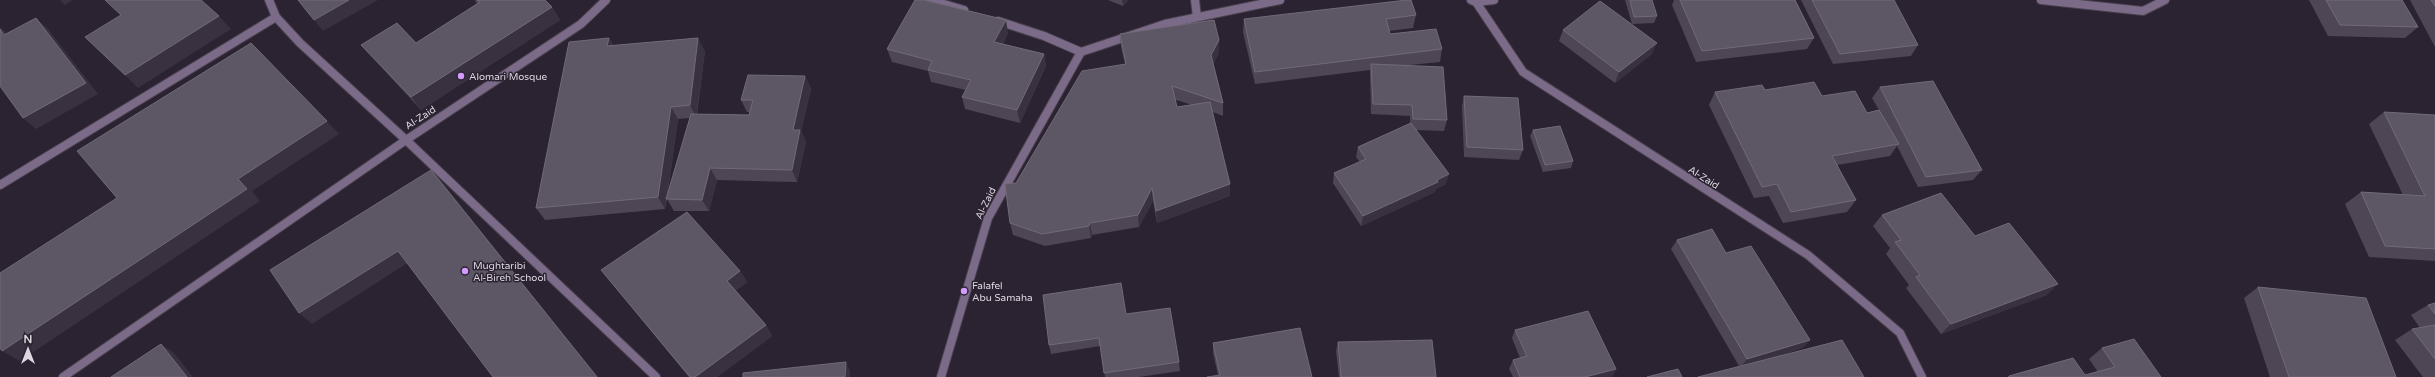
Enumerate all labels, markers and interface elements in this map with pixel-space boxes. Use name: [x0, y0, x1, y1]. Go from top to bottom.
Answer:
marker: Alomari Mosque: [456, 71, 466, 81]
place label: Alomari Mosque: [469, 71, 547, 83]
street label: Al-Zaid: [403, 104, 438, 132]
street label: Al-Zaid: [1686, 164, 1721, 192]
street label: Al-Zaid: [973, 185, 999, 221]
place label: Mughtaribi Al-Bireh School: [473, 260, 546, 284]
marker: Mughtaribi Al-Bireh School: [460, 266, 470, 276]
place label: Falafel Abu Samaha: [972, 280, 1033, 304]
marker: Falafel Abu Samaha: [959, 286, 969, 296]
north arrow: [8, 329, 48, 369]
text: N: [24, 333, 32, 346]

